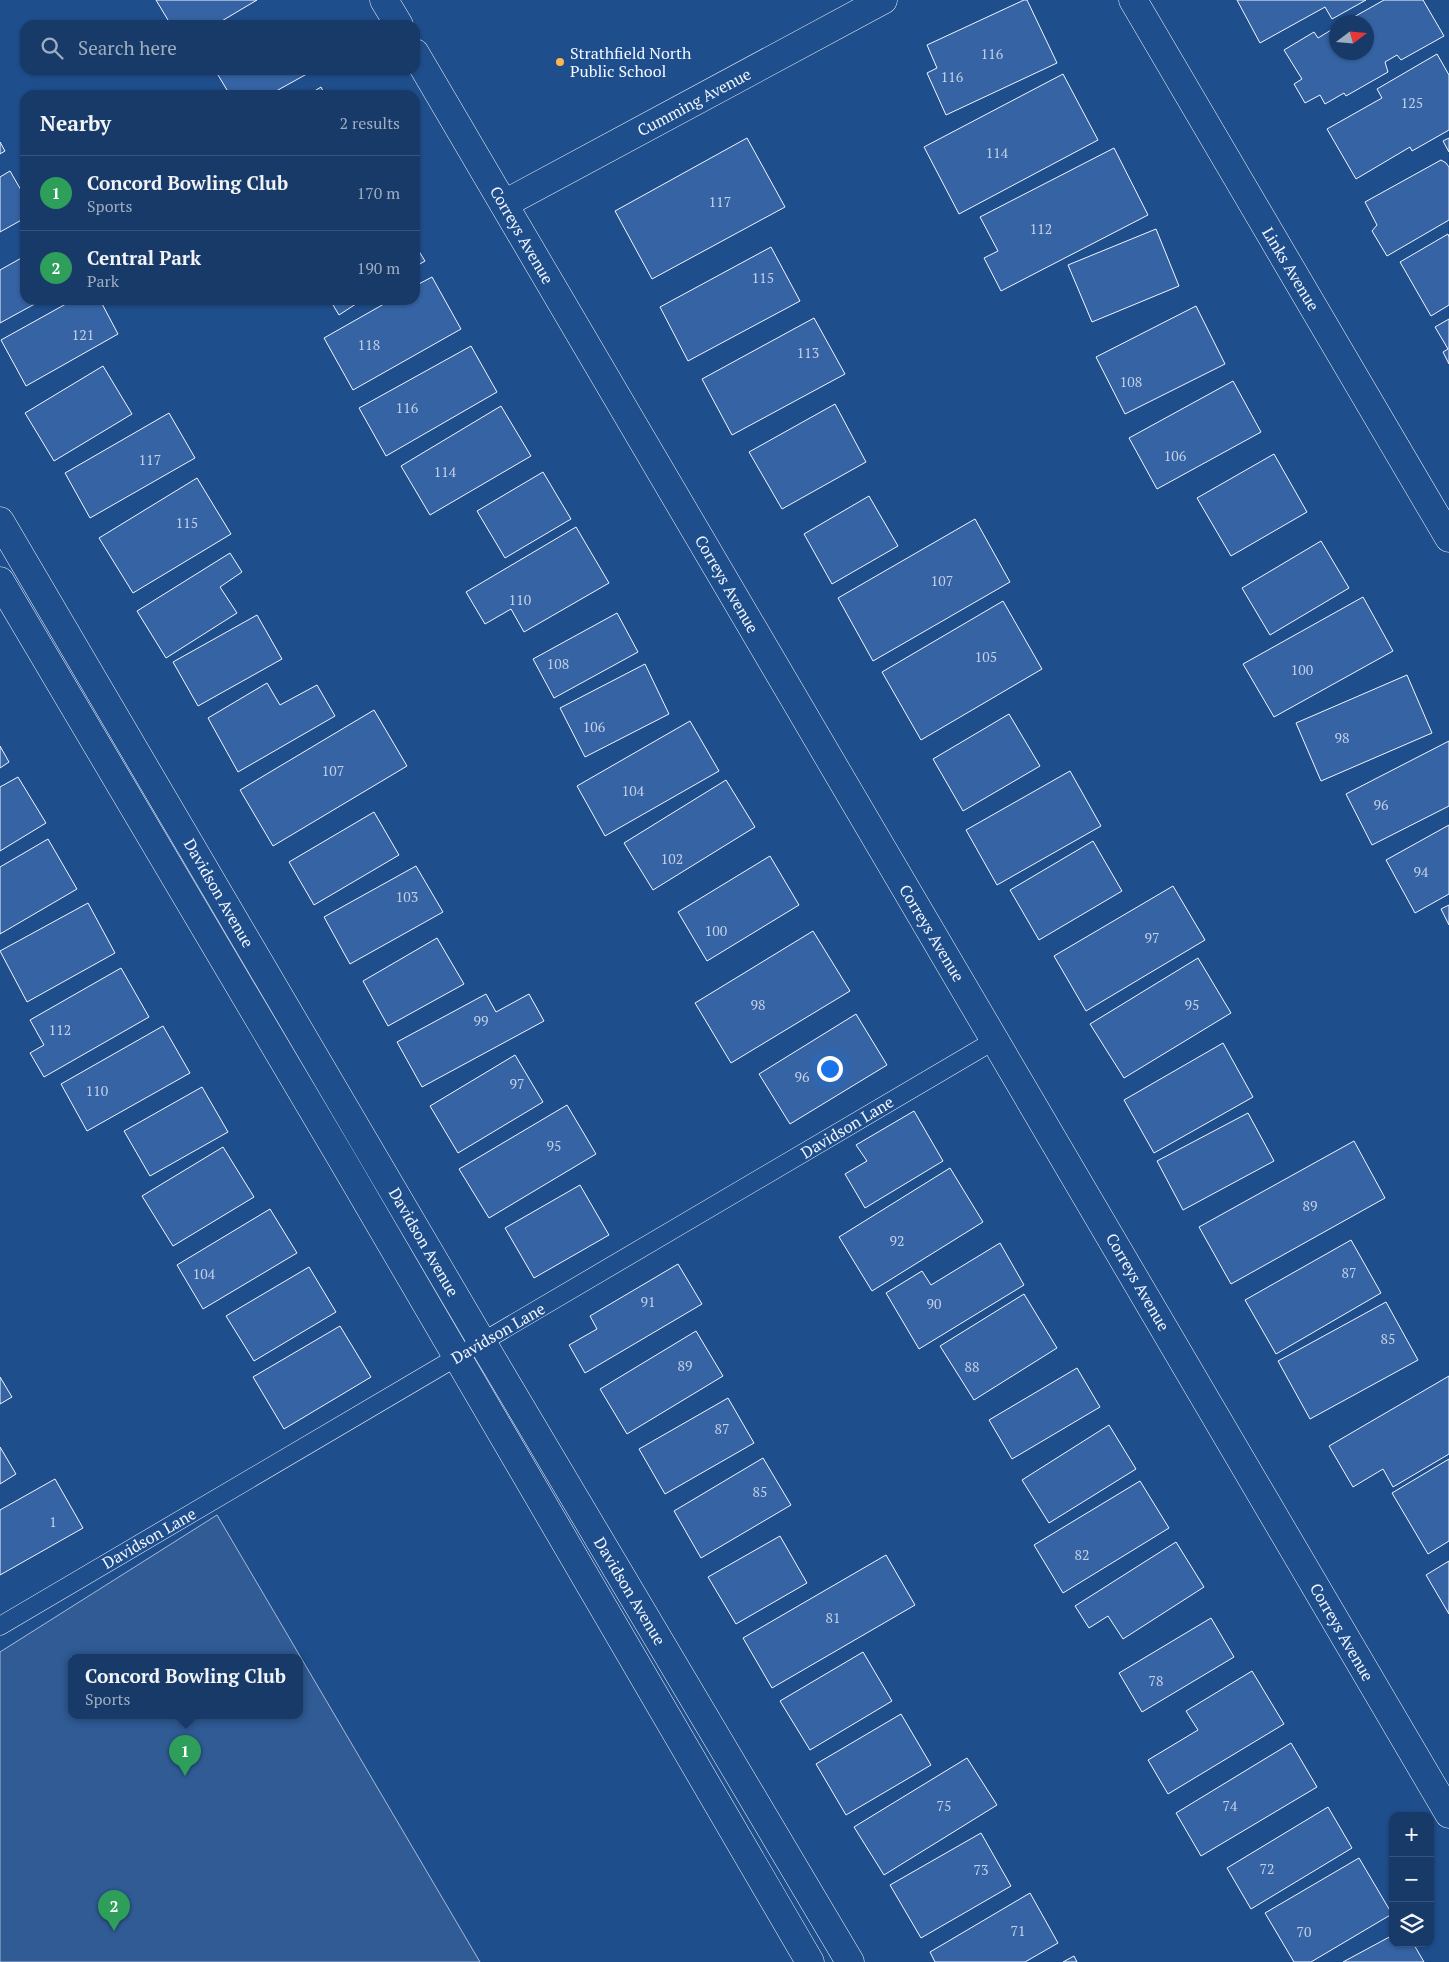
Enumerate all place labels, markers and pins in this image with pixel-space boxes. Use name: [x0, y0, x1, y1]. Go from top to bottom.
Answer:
place label: Strathfield North Public School: [570, 42, 692, 82]
marker: Strathfield North Public School: [554, 56, 566, 68]
pin: 1: [169, 1735, 201, 1776]
pin: 2: [98, 1890, 130, 1931]

